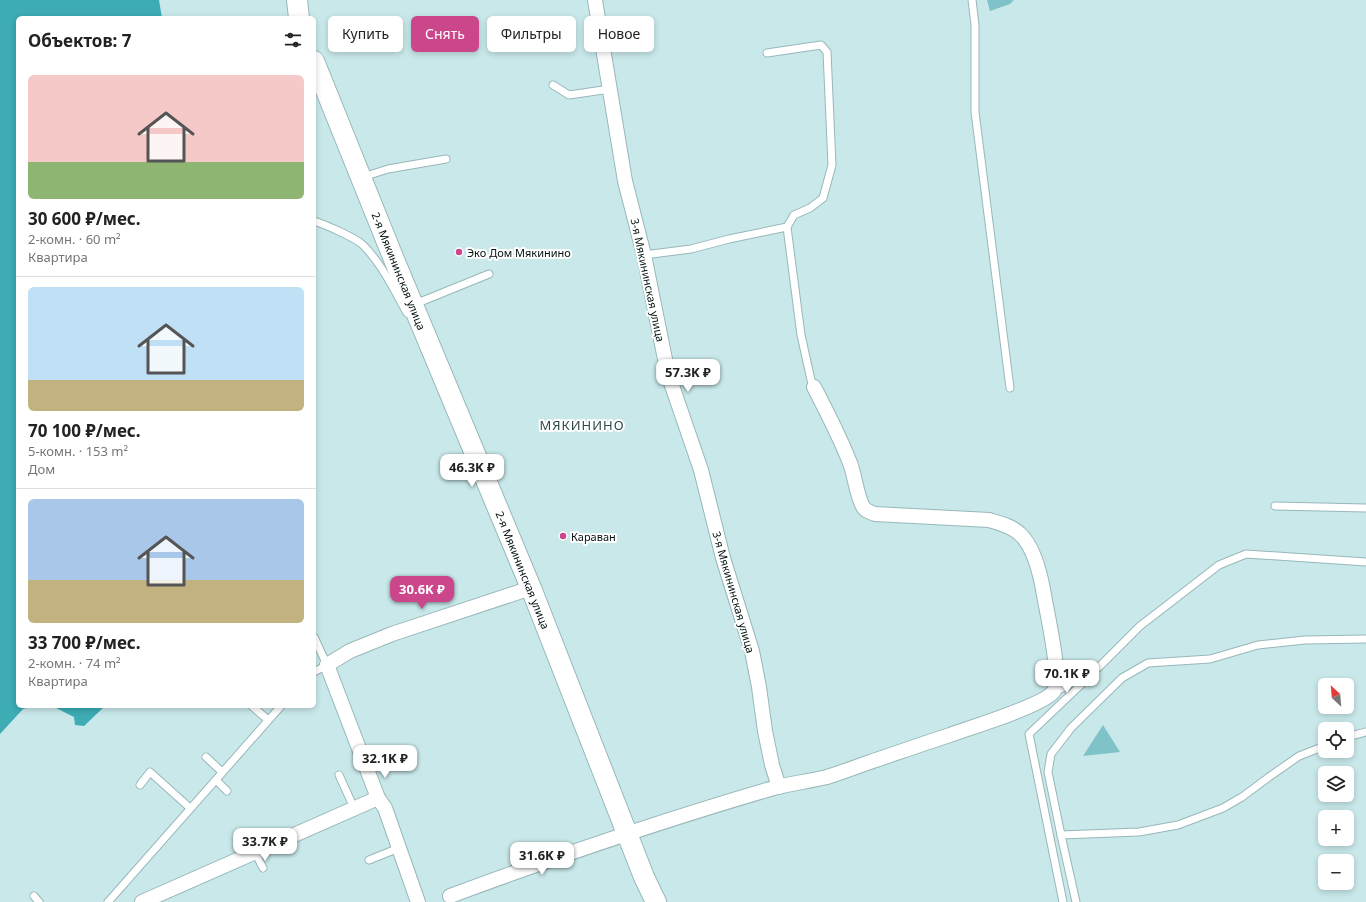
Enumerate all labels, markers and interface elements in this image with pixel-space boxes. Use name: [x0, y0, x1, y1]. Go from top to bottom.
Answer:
chip: Купить: [328, 16, 403, 52]
chip: Снять: [411, 16, 479, 52]
chip: Фильтры: [487, 16, 576, 52]
chip: Новое: [584, 16, 654, 52]
text: Объектов: 7: [28, 29, 131, 52]
icon: filters: [282, 29, 304, 51]
icon: home: [130, 101, 202, 173]
text: 30 600 ₽/мес.: [28, 207, 141, 230]
street label: 2-я Мякининская улица: [368, 210, 430, 332]
street label: 3-я Мякининская улица: [628, 217, 668, 343]
text: 2-комн. · 60 m²: [28, 230, 121, 248]
place label: Эко Дом Мякинино: [467, 245, 571, 260]
marker: Эко Дом Мякинино: [454, 247, 464, 257]
text: Квартира: [28, 248, 88, 266]
icon: home: [130, 313, 202, 385]
pin: 57.3K ₽: [651, 359, 725, 393]
text: 57.3K ₽: [665, 363, 711, 381]
district label: МЯКИНИНО: [539, 416, 625, 434]
text: 70 100 ₽/мес.: [28, 419, 141, 442]
text: 5-комн. · 153 m²: [28, 442, 128, 460]
pin: 46.3K ₽: [435, 454, 509, 488]
text: 46.3K ₽: [449, 458, 495, 476]
text: Дом: [28, 460, 55, 478]
street label: 2-я Мякининская улица: [492, 509, 554, 631]
icon: home: [130, 525, 202, 597]
place label: Караван: [571, 529, 616, 544]
street label: 3-я Мякининская улица: [709, 529, 759, 655]
marker: Караван: [558, 531, 568, 541]
pin: 30.6K ₽: [385, 576, 459, 610]
text: 30.6K ₽: [399, 580, 445, 598]
text: 33 700 ₽/мес.: [28, 631, 141, 654]
text: 2-комн. · 74 m²: [28, 654, 121, 672]
pin: 70.1K ₽: [1030, 660, 1104, 694]
text: 70.1K ₽: [1044, 664, 1090, 682]
text: Квартира: [28, 672, 88, 690]
north arrow: [1318, 678, 1354, 714]
map controls: [1318, 678, 1354, 890]
button: locate: [1318, 722, 1354, 758]
pin: 32.1K ₽: [348, 745, 422, 779]
text: 32.1K ₽: [362, 749, 408, 767]
button: layers: [1318, 766, 1354, 802]
button: +: [1318, 810, 1354, 846]
pin: 33.7K ₽: [228, 828, 302, 862]
text: 33.7K ₽: [242, 832, 288, 850]
pin: 31.6K ₽: [505, 842, 579, 876]
text: 31.6K ₽: [519, 846, 565, 864]
button: −: [1318, 854, 1354, 890]

